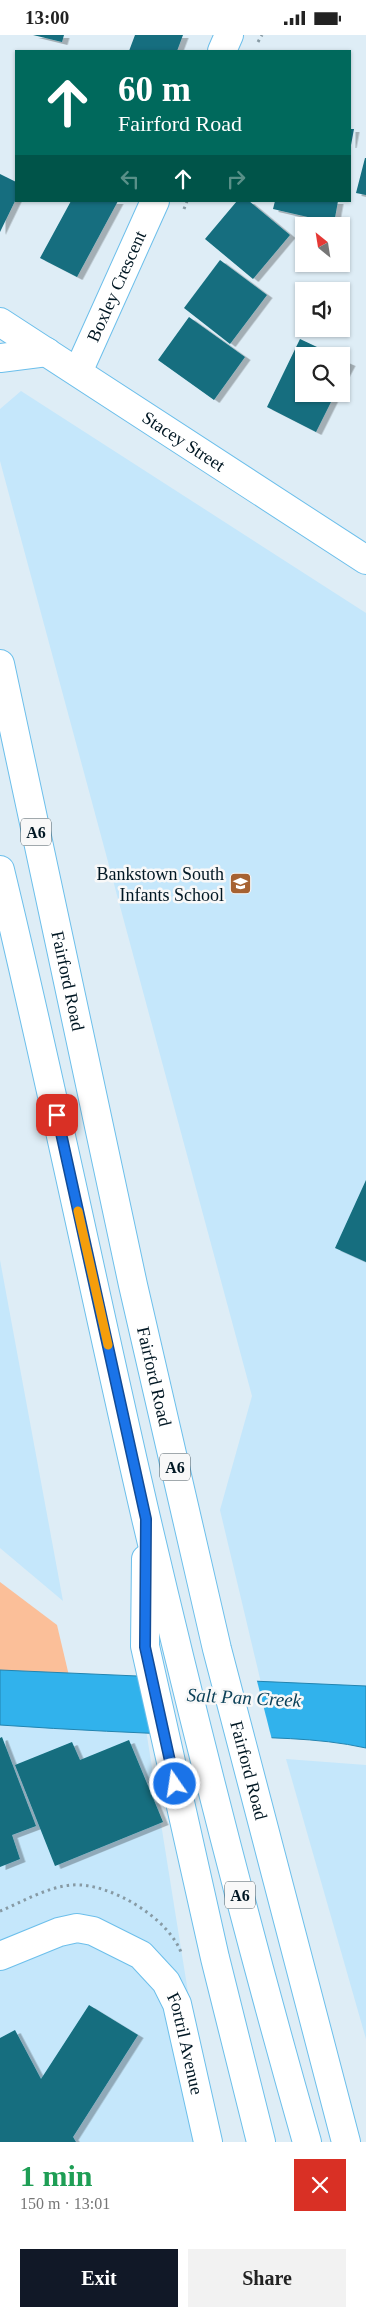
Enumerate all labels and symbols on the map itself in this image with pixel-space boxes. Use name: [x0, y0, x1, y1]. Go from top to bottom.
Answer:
north arrow: [295, 217, 350, 273]
street label: Boxley Crescent: [83, 228, 150, 345]
street label: Stacey Street: [139, 407, 229, 476]
road number: A6: [21, 819, 51, 845]
place label: Bankstown South Infants School: [96, 864, 224, 905]
school or university icon: Bankstown South Infants School: [228, 872, 252, 896]
street label: Fairford Road: [47, 929, 88, 1033]
pin: [36, 1094, 78, 1136]
street label: Fairford Road: [133, 1325, 175, 1428]
road number: A6: [160, 1453, 190, 1480]
water label: Salt Pan Creek: [186, 1684, 302, 1711]
street label: Fairford Road: [226, 1719, 271, 1822]
position arrow: [148, 1757, 200, 1809]
road number: A6: [225, 1881, 255, 1909]
street label: Fortril Avenue: [163, 1989, 207, 2097]

